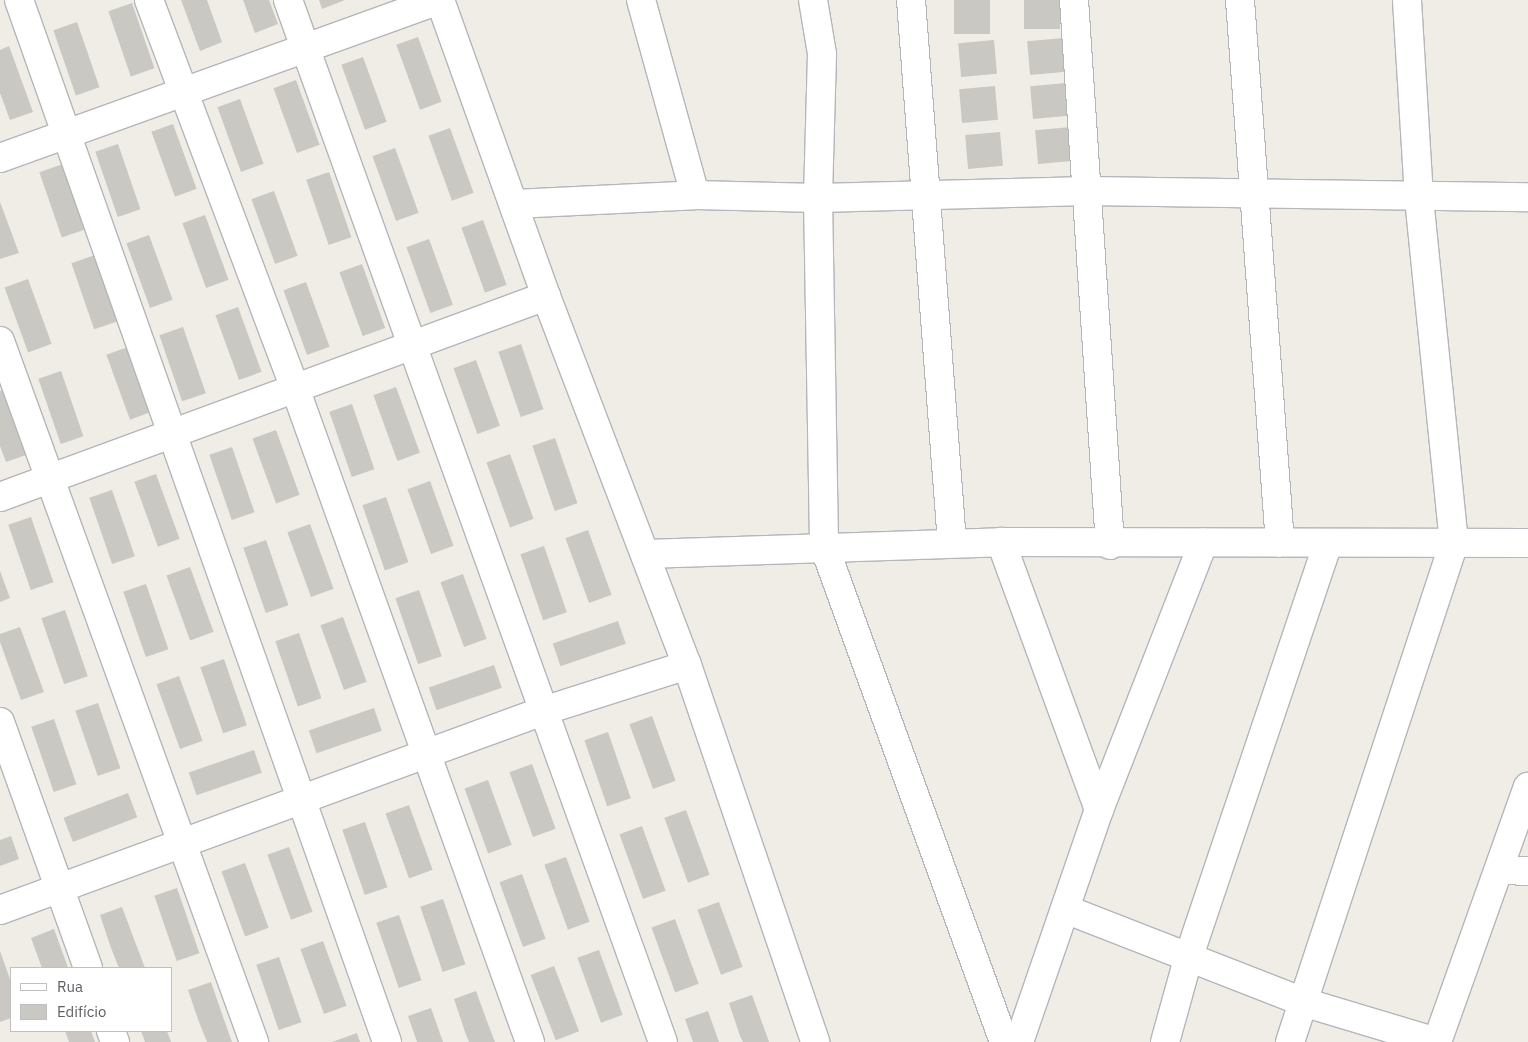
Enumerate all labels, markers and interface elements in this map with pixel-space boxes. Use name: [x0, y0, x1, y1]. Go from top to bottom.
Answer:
legend: [10, 967, 172, 1032]
text: Rua: [57, 977, 83, 996]
text: Edifício: [57, 1002, 106, 1021]

